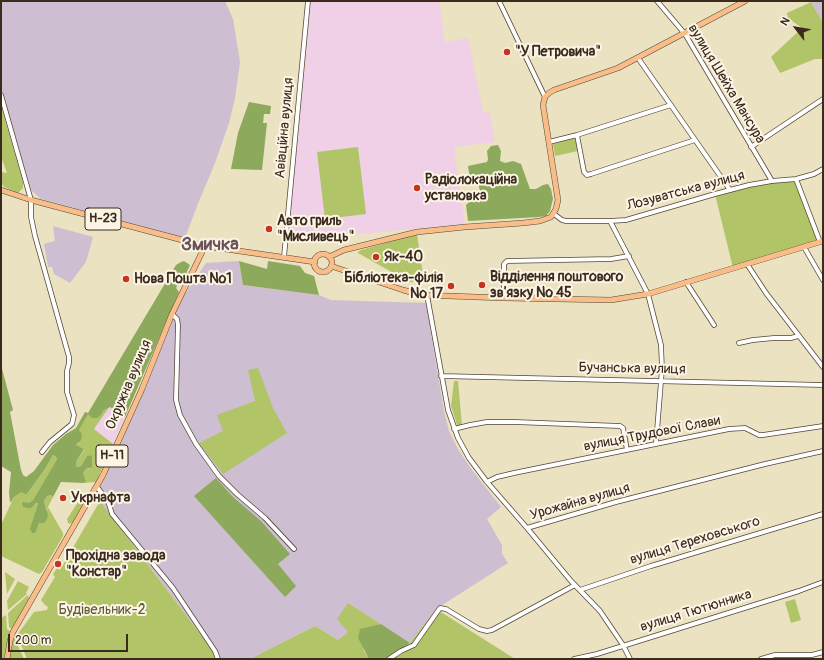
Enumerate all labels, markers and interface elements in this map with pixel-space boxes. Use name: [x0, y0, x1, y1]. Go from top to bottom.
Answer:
north arrow: [776, 8, 816, 48]
text: N: [778, 15, 793, 28]
street label: вулиця Шейха Мансура: [684, 21, 768, 147]
place label: "У Петровича": [515, 44, 601, 60]
marker: "У Петровича": [502, 47, 512, 57]
street label: Авіаційна вулиця: [272, 77, 298, 179]
street label: Лозуватська вулиця: [625, 167, 747, 215]
place label: Радіолокаційна установка: [425, 172, 517, 204]
marker: Радіолокаційна установка: [412, 183, 422, 193]
road number: Н-23: [85, 208, 121, 230]
place label: Авто гриль "Мисливець": [277, 213, 354, 246]
marker: Авто гриль "Мисливець": [264, 224, 274, 234]
district label: Змичка: [181, 234, 239, 256]
place label: Як-40: [384, 249, 423, 265]
marker: Як-40: [371, 252, 381, 262]
place label: Відділення поштового зв'язку № 45: [490, 269, 623, 302]
place label: Бібліотека-філія № 17: [344, 270, 443, 302]
place label: Нова Пошта №1: [134, 271, 232, 287]
marker: Нова Пошта №1: [121, 274, 131, 284]
marker: Відділення поштового зв'язку № 45: [477, 280, 487, 290]
marker: Бібліотека-філія № 17: [446, 281, 456, 291]
street label: Окружна вулиця: [103, 338, 155, 432]
street label: Бучанська вулиця: [578, 360, 686, 378]
street label: вулиця Трудової Слави: [582, 412, 722, 456]
road number: Н-11: [96, 445, 128, 467]
street label: Урожайна вулиця: [528, 480, 632, 524]
place label: Укрнафта: [71, 490, 130, 506]
marker: Укрнафта: [58, 493, 68, 503]
street label: вулиця Тереховського: [628, 513, 762, 569]
place label: Прохідна завода "Констар": [66, 548, 166, 580]
marker: Прохідна завода "Констар": [53, 559, 63, 569]
street label: вулиця Тютюнника: [638, 586, 754, 636]
park label: Будівельник-2: [58, 602, 146, 618]
scale bar: [10, 626, 130, 652]
text: 200 m: [15, 633, 51, 648]

